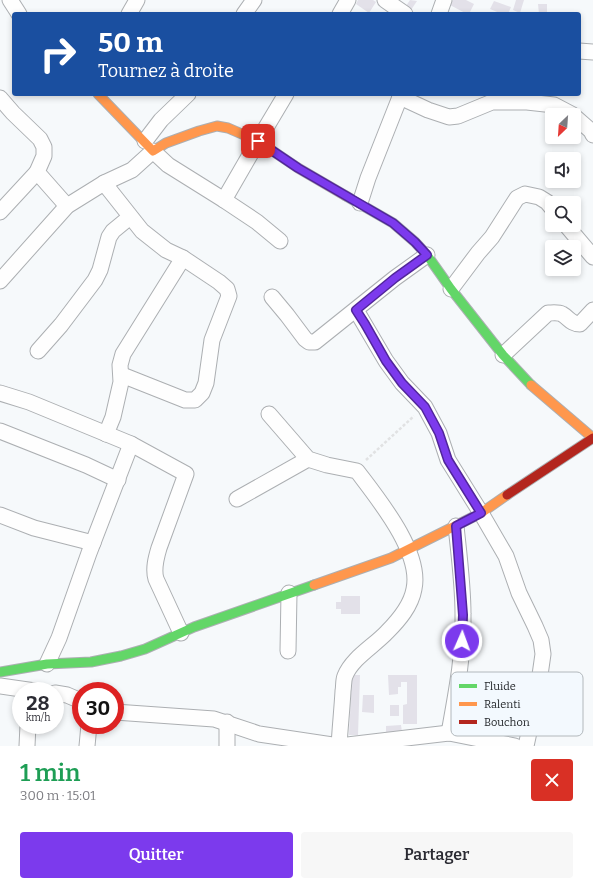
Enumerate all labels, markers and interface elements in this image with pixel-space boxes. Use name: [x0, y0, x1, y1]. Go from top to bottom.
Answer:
text: 50 m: [98, 26, 163, 59]
icon: right: [32, 28, 84, 80]
text: Tournez à droite: [98, 60, 234, 82]
north arrow: [545, 108, 581, 144]
map controls: [545, 108, 581, 276]
pin: [241, 124, 275, 158]
icon: arrive: [247, 130, 269, 152]
button: sound: [545, 152, 581, 188]
button: search: [545, 196, 581, 232]
button: layers: [545, 240, 581, 276]
position arrow: [441, 620, 483, 662]
legend: [451, 672, 583, 736]
text: Fluide: [484, 680, 516, 693]
speed limit sign: 30: [72, 682, 124, 734]
text: 28: [26, 691, 50, 715]
text: Ralenti: [484, 698, 521, 711]
text: km/h: [26, 712, 50, 724]
text: Bouchon: [484, 716, 530, 729]
text: 1 min: [20, 759, 80, 787]
button: close: [531, 759, 573, 801]
text: 300 m · 15:01: [20, 788, 96, 803]
button: Quitter: [20, 832, 293, 878]
button: Partager: [301, 832, 573, 878]

